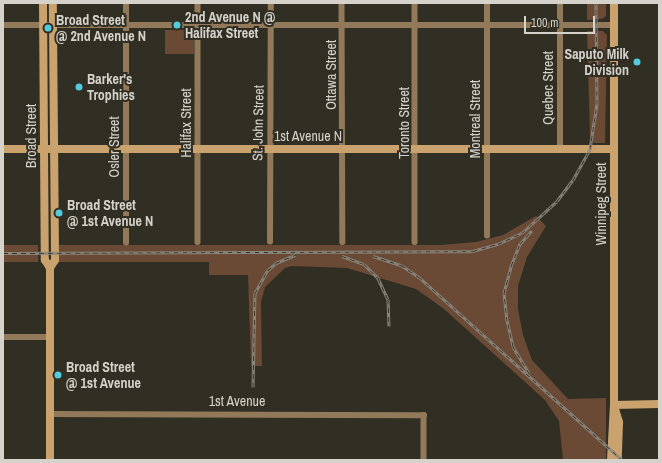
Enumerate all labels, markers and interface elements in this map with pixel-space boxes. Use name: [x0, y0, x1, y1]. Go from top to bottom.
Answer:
scale bar: [526, 8, 597, 34]
place label: 2nd Avenue N @ Halifax Street: [185, 9, 276, 42]
place label: Broad Street @ 2nd Avenue N: [56, 12, 147, 44]
text: 100 m: [531, 15, 558, 31]
marker: 2nd Avenue N @ Halifax Street: [172, 20, 182, 30]
marker: Broad Street @ 2nd Avenue N: [43, 23, 53, 33]
street label: Ottawa Street: [323, 40, 339, 110]
place label: Saputo Milk Division: [565, 46, 629, 78]
street label: Quebec Street: [540, 51, 556, 125]
marker: Saputo Milk Division: [632, 57, 642, 67]
place label: Barker's Trophies: [87, 71, 135, 104]
street label: Montreal Street: [467, 80, 483, 158]
marker: Barker's Trophies: [74, 82, 84, 92]
street label: St. John Street: [249, 85, 267, 161]
street label: Toronto Street: [396, 87, 412, 159]
street label: Halifax Street: [178, 88, 194, 158]
street label: Broad Street: [23, 104, 39, 168]
street label: Osler Street: [106, 116, 122, 178]
street label: 1st Avenue N: [274, 128, 342, 144]
street label: Winnipeg Street: [593, 163, 609, 245]
place label: Broad Street @ 1st Avenue N: [67, 197, 154, 230]
marker: Broad Street @ 1st Avenue N: [54, 208, 64, 218]
place label: Broad Street @ 1st Avenue: [66, 359, 141, 392]
marker: Broad Street @ 1st Avenue: [53, 370, 63, 380]
street label: 1st Avenue: [208, 393, 266, 409]

